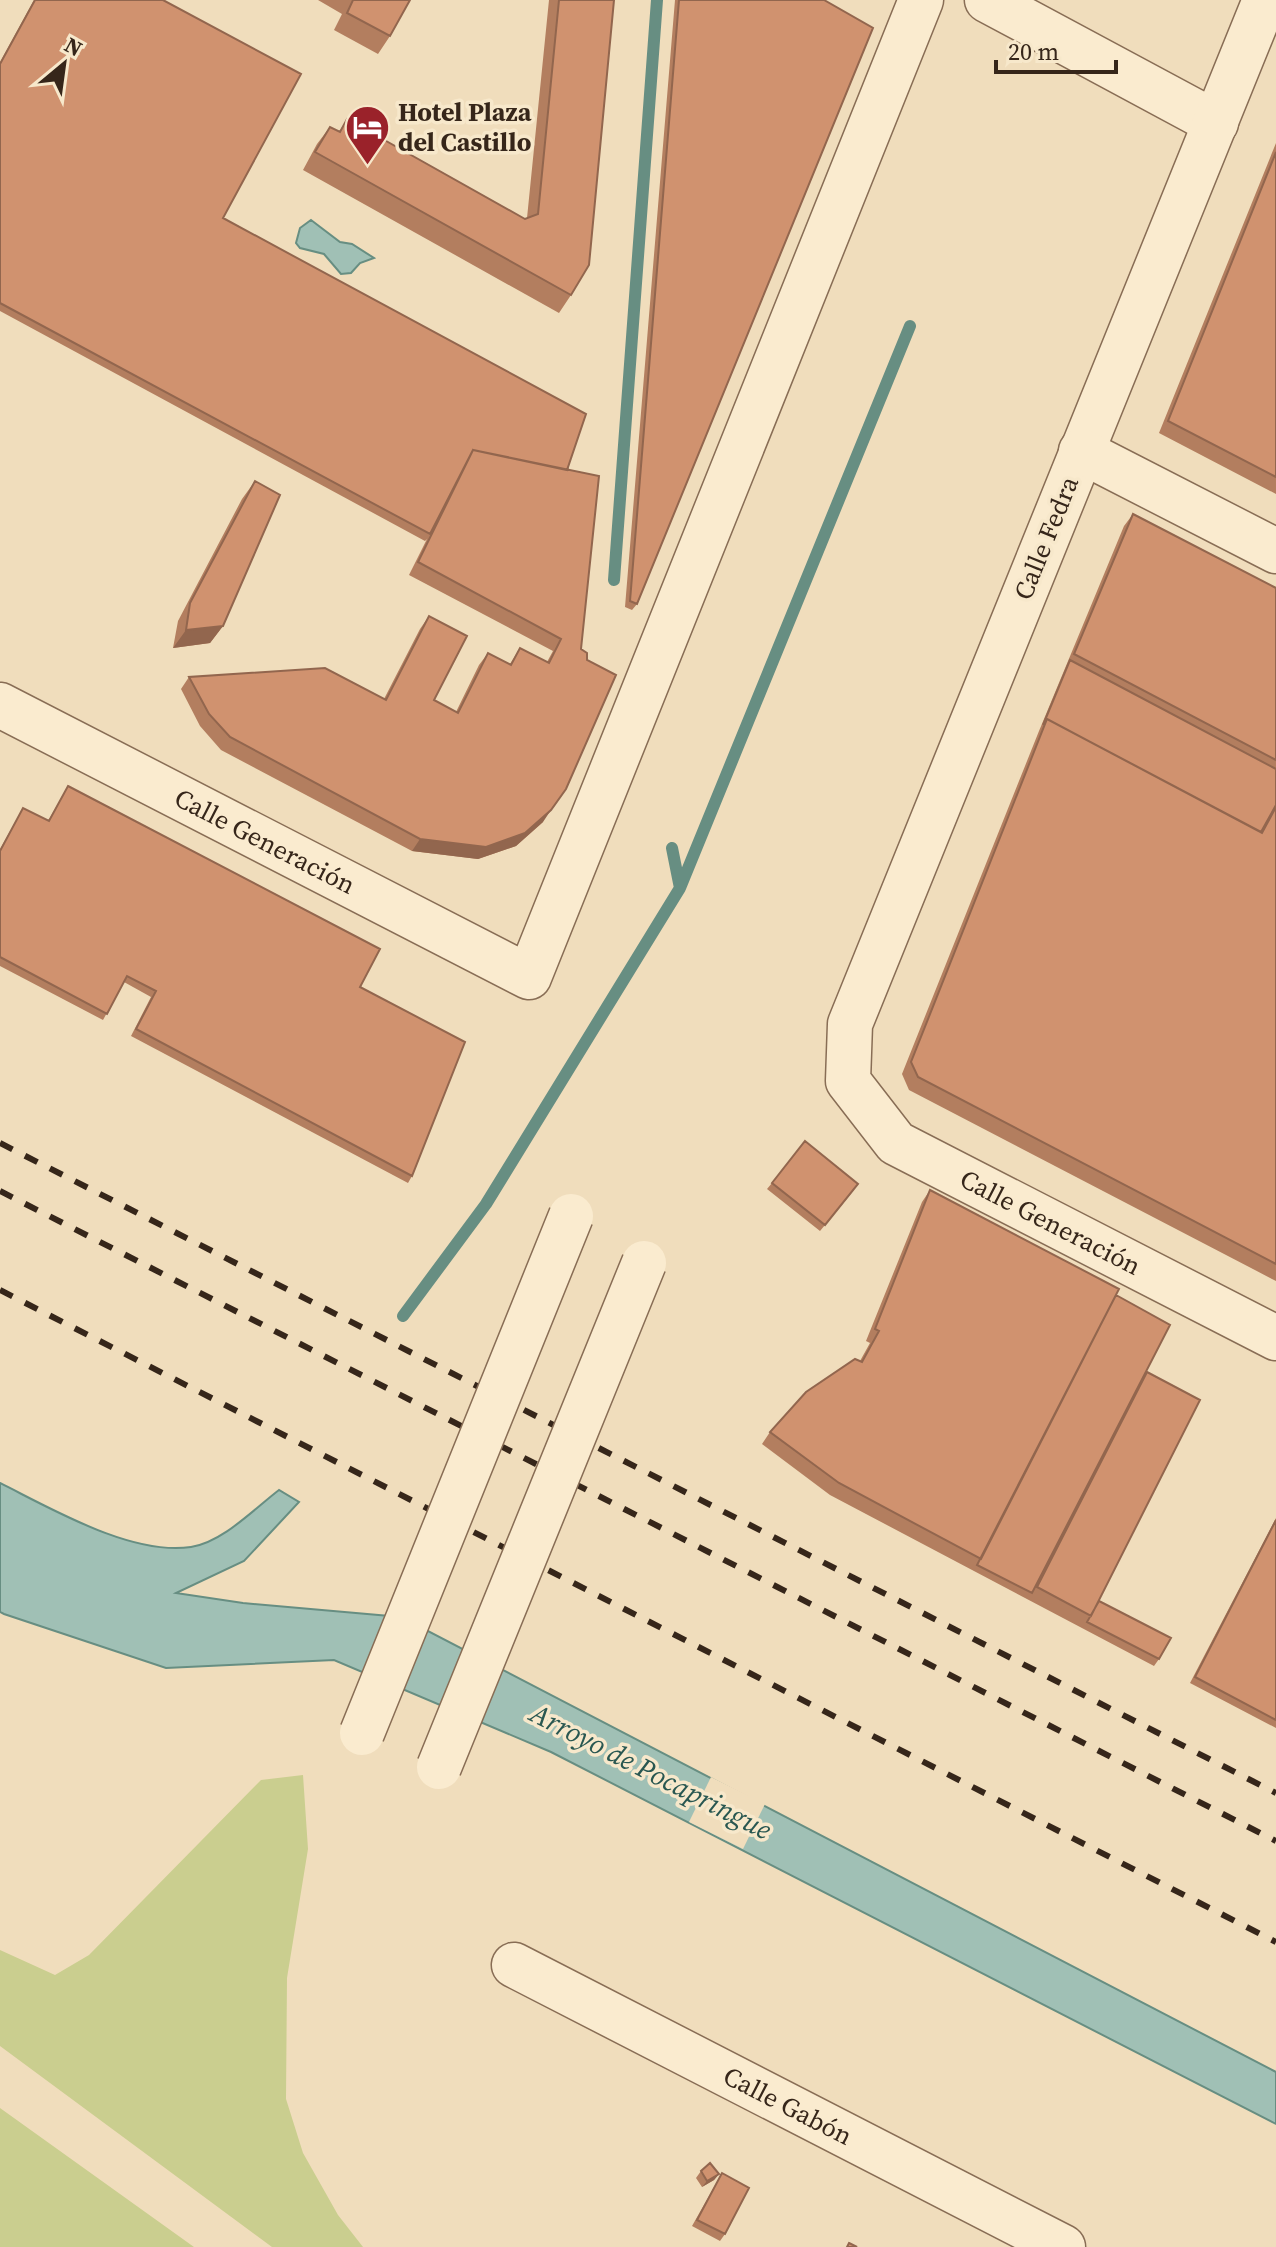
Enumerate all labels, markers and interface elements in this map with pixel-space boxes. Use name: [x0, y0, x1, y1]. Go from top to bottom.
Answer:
north arrow: [24, 24, 104, 104]
scale bar: [996, 24, 1116, 74]
text: N: [59, 30, 88, 64]
text: 20 m: [1008, 35, 1059, 68]
place label: Hotel Plaza del Castillo: [398, 94, 532, 160]
hotel icon: Hotel Plaza del Castillo: [343, 103, 391, 166]
street label: Calle Fedra: [1005, 470, 1087, 605]
street label: Calle Generación: [168, 780, 362, 903]
street label: Calle Generación: [954, 1161, 1147, 1284]
water label: Arroyo de Pocapringue: [522, 1693, 779, 1849]
street label: Calle Gabón: [717, 2058, 859, 2154]

